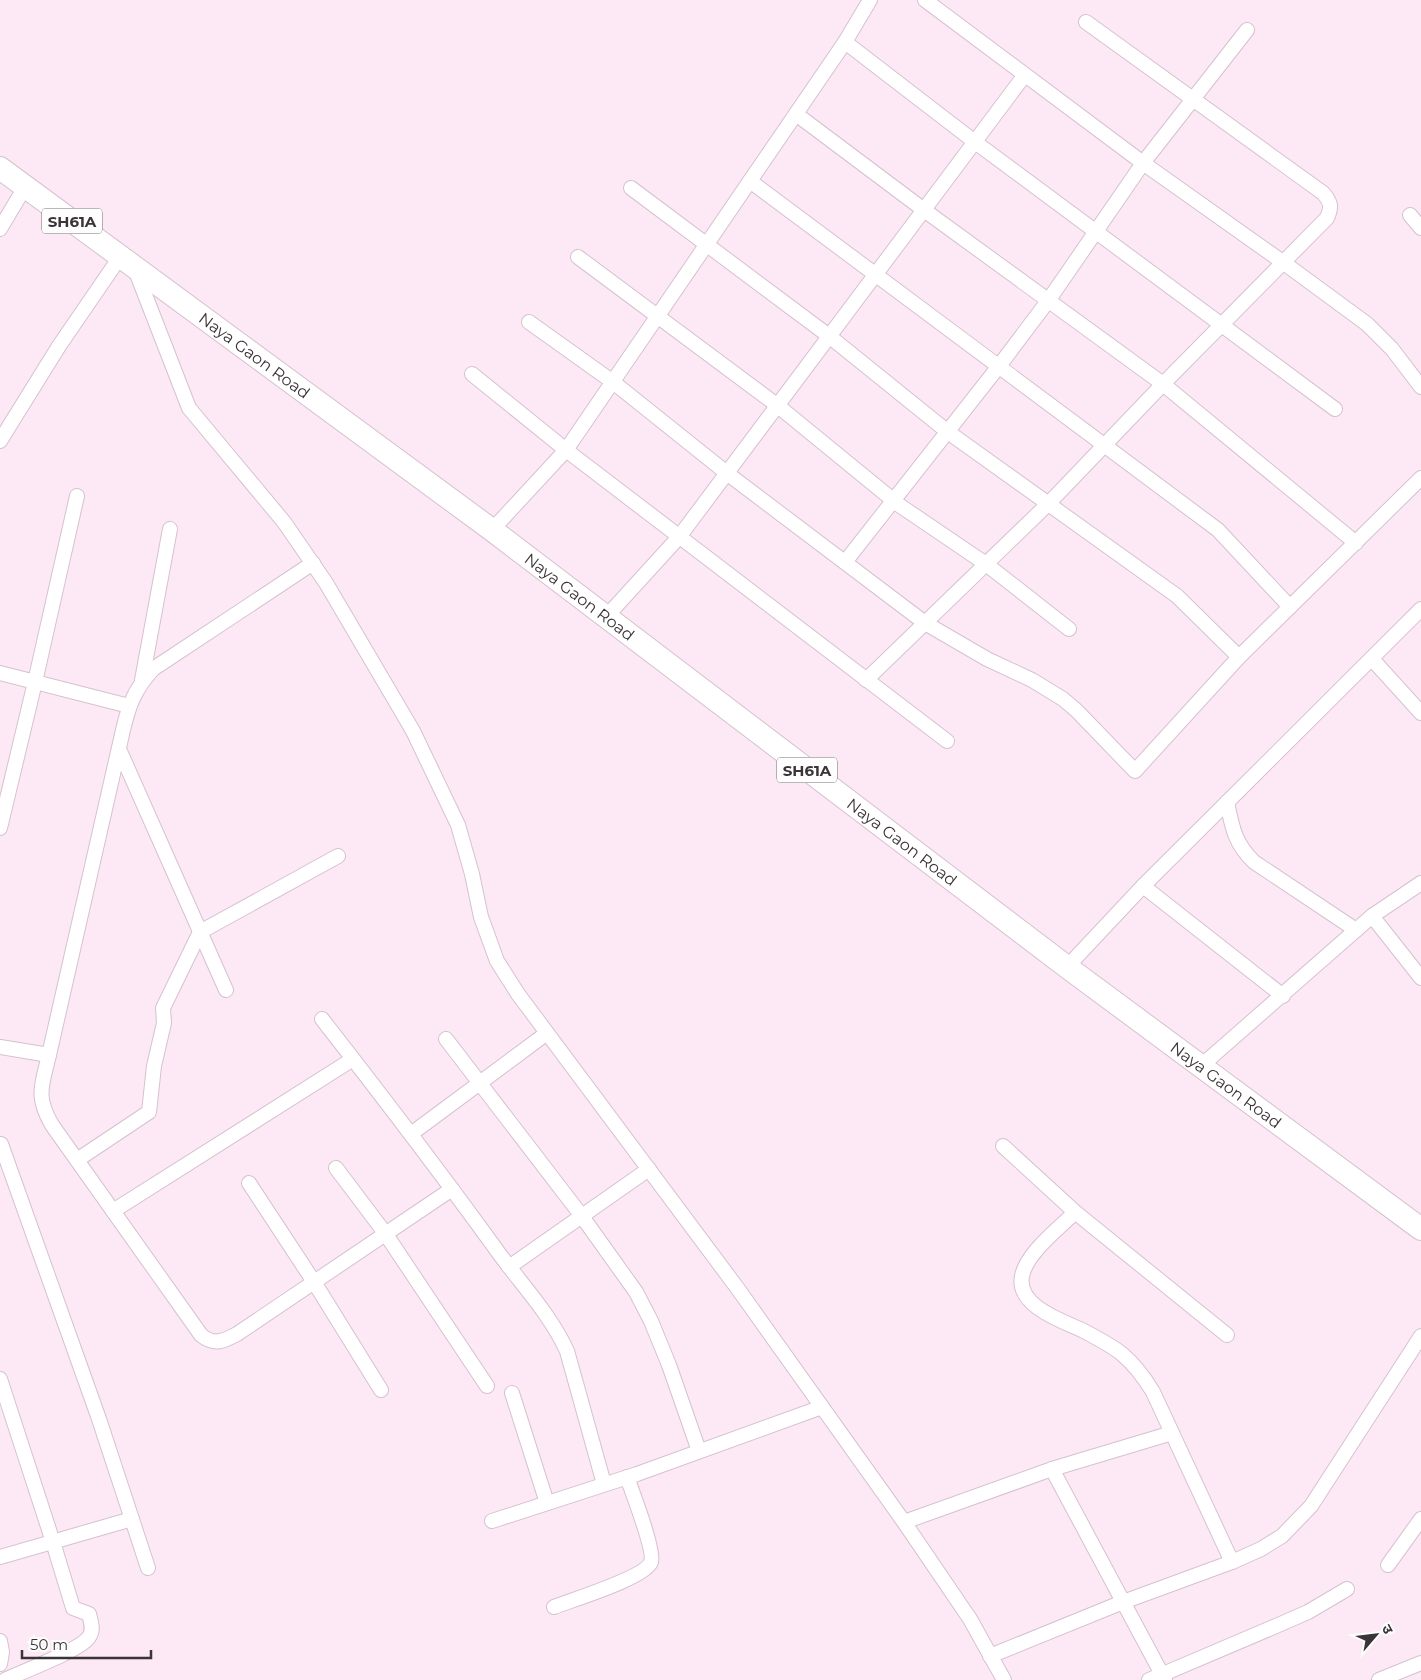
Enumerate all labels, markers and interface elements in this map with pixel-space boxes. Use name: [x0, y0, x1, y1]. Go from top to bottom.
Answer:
road number: SH61A: [42, 208, 102, 234]
street label: Naya Gaon Road: [195, 308, 314, 402]
street label: Naya Gaon Road: [521, 549, 638, 644]
road number: SH61A: [777, 758, 837, 782]
street label: Naya Gaon Road: [843, 794, 961, 890]
street label: Naya Gaon Road: [1167, 1038, 1285, 1132]
north arrow: [1351, 1610, 1401, 1660]
text: उ: [1378, 1621, 1398, 1637]
scale bar: [22, 1628, 151, 1660]
text: 50 m: [30, 1635, 68, 1654]

